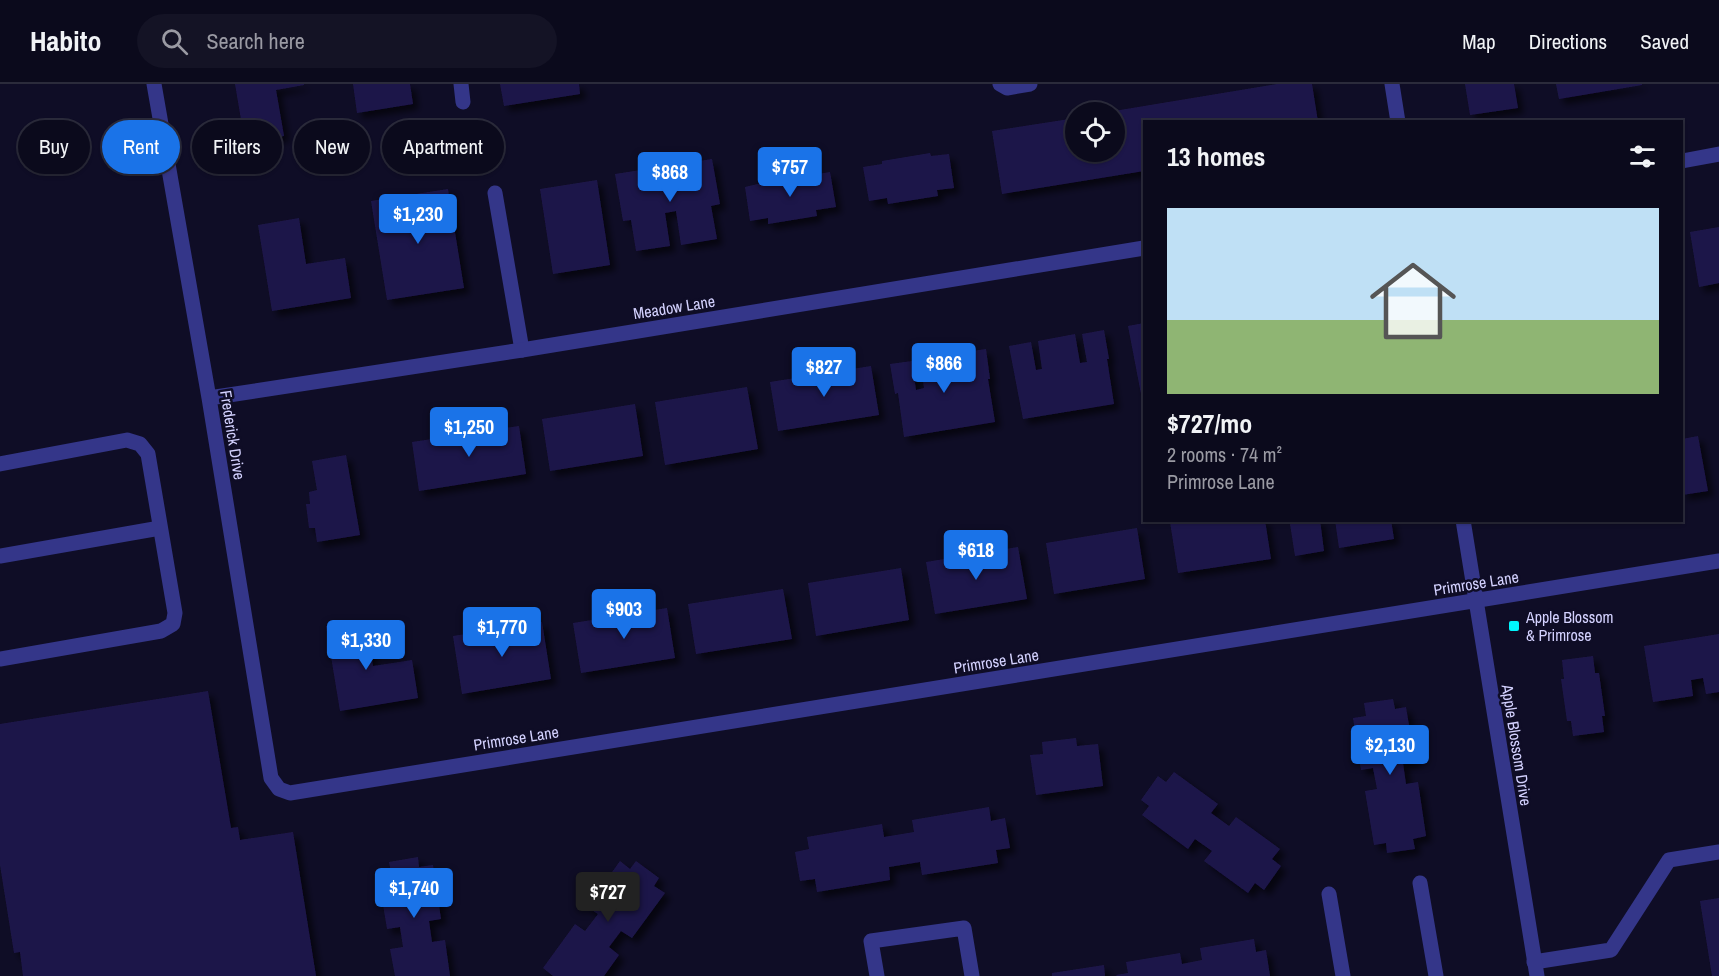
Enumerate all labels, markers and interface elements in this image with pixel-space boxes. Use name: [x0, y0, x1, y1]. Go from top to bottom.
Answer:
search box: [137, 14, 557, 68]
text: Habito: [30, 22, 101, 60]
icon: search: [158, 25, 191, 58]
text: Search here: [206, 26, 305, 56]
text: Map: [1462, 27, 1496, 56]
text: Directions: [1529, 27, 1607, 56]
text: Saved: [1640, 27, 1689, 56]
map controls: [1065, 102, 1125, 162]
button: locate: [1065, 102, 1125, 162]
chip: Buy: [18, 120, 90, 174]
chip: Rent: [102, 120, 180, 174]
chip: Filters: [192, 120, 282, 174]
chip: New: [294, 120, 370, 174]
chip: Apartment: [382, 120, 504, 174]
text: 13 homes: [1167, 139, 1265, 174]
icon: filters: [1626, 140, 1659, 173]
pin: $757: [754, 147, 826, 198]
pin: $868: [634, 152, 706, 203]
text: $757: [772, 153, 808, 180]
text: $868: [652, 158, 688, 185]
pin: $1,230: [369, 194, 467, 245]
text: $1,230: [393, 200, 443, 227]
icon: home: [1359, 247, 1467, 355]
street label: Meadow Lane: [632, 290, 716, 324]
pin: $866: [908, 343, 980, 394]
pin: $827: [788, 347, 860, 398]
text: $866: [926, 349, 962, 376]
text: $827: [806, 353, 842, 380]
street label: Frederick Drive: [215, 389, 251, 481]
text: $727/mo: [1167, 406, 1252, 441]
pin: $1,250: [420, 407, 518, 458]
text: $1,250: [444, 413, 494, 440]
text: 2 rooms · 74 m²: [1167, 441, 1282, 468]
text: Primrose Lane: [1167, 468, 1275, 495]
pin: $618: [940, 530, 1012, 581]
text: $618: [958, 536, 994, 563]
street label: Primrose Lane: [1432, 565, 1520, 601]
pin: $903: [588, 589, 660, 640]
text: $903: [606, 595, 642, 622]
place label: Apple Blossom & Primrose: [1525, 606, 1614, 646]
pin: $1,770: [453, 607, 551, 658]
text: $1,770: [477, 613, 527, 640]
marker: Apple Blossom & Primrose: [1507, 619, 1521, 633]
pin: $1,330: [317, 620, 415, 671]
text: $1,330: [341, 626, 391, 653]
street label: Primrose Lane: [952, 643, 1040, 679]
street label: Apple Blossom Drive: [1496, 682, 1537, 807]
street label: Primrose Lane: [472, 720, 560, 756]
pin: $2,130: [1341, 725, 1439, 776]
text: $2,130: [1365, 731, 1415, 758]
pin: $1,740: [365, 868, 463, 919]
pin: $727: [572, 872, 644, 923]
text: $1,740: [389, 874, 439, 901]
text: $727: [590, 878, 626, 905]

